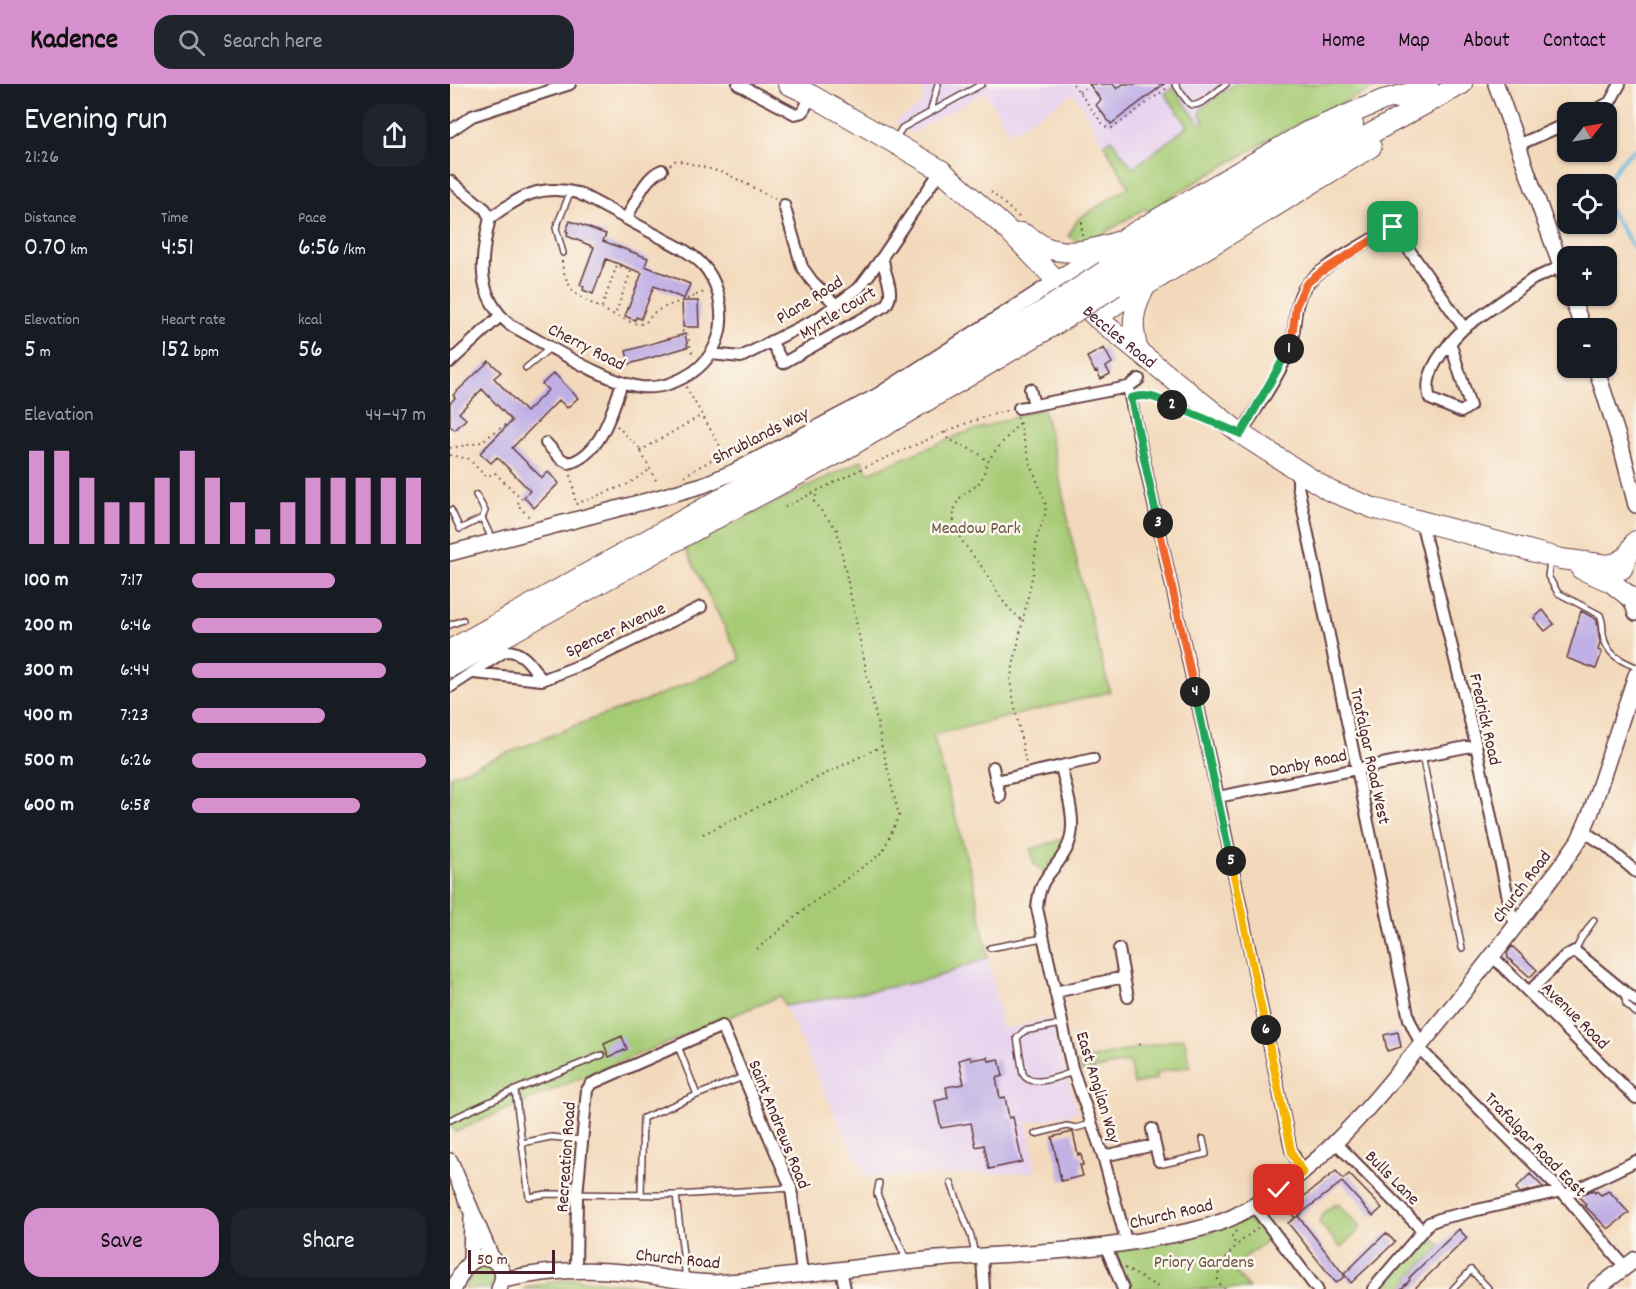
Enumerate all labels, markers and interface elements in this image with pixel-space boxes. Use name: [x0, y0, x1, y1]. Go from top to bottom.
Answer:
search box: [154, 15, 574, 69]
text: Kadence: [30, 22, 118, 62]
icon: search: [175, 26, 208, 59]
text: Search here: [223, 27, 322, 58]
text: Home: [1321, 27, 1365, 57]
text: Map: [1398, 27, 1430, 57]
text: About: [1463, 27, 1510, 57]
text: Contact: [1543, 27, 1606, 57]
text: Evening run: [24, 98, 168, 145]
north arrow: [1557, 102, 1617, 162]
map controls: [1557, 102, 1617, 378]
button: share: [363, 104, 426, 167]
text: 21:26: [24, 144, 59, 172]
button: locate: [1557, 174, 1617, 234]
pin: [1367, 201, 1418, 252]
text: Distance: [24, 207, 76, 230]
text: Time: [161, 207, 188, 230]
text: Pace: [298, 207, 326, 230]
icon: arrive: [1376, 210, 1409, 243]
text: 0.70: [24, 230, 67, 267]
text: 4:51: [161, 230, 194, 267]
text: 6:56: [298, 230, 340, 267]
text: km: [67, 239, 88, 262]
text: /km: [340, 239, 366, 262]
button: +: [1557, 246, 1617, 306]
street label: Plane Road: [772, 271, 849, 332]
street label: Myrtle Court: [795, 281, 882, 347]
street label: Beccles Road: [1076, 300, 1161, 376]
text: Elevation: [24, 309, 80, 332]
text: Heart rate: [161, 309, 226, 332]
text: kcal: [298, 309, 322, 332]
street label: Cherry Road: [543, 318, 629, 378]
button: −: [1557, 318, 1617, 378]
text: 5: [24, 332, 36, 369]
text: 152: [161, 332, 190, 369]
text: 56: [298, 332, 323, 369]
pin: 1: [1274, 334, 1304, 364]
text: 1: [1287, 337, 1291, 360]
text: m: [36, 341, 51, 364]
text: bpm: [190, 341, 219, 364]
pin: 2: [1157, 390, 1187, 420]
text: 2: [1169, 393, 1176, 416]
text: Elevation: [24, 402, 94, 430]
text: 44–47 m: [365, 402, 426, 430]
street label: Shrublands Way: [708, 402, 815, 472]
pin: 3: [1143, 508, 1173, 538]
text: 3: [1154, 511, 1162, 534]
park label: Meadow Park: [931, 517, 1021, 542]
text: 100 m: [24, 567, 69, 595]
text: 7:17: [120, 567, 143, 595]
street label: Spencer Avenue: [562, 597, 670, 665]
text: 200 m: [24, 612, 73, 640]
text: 6:46: [120, 612, 151, 640]
text: 300 m: [24, 657, 73, 685]
text: 6:44: [120, 657, 150, 685]
street label: Fredrick Road: [1461, 671, 1506, 768]
pin: 4: [1180, 677, 1210, 707]
text: 4: [1192, 680, 1198, 703]
street label: Trafalgar Road West: [1342, 686, 1395, 827]
text: 400 m: [24, 702, 72, 730]
text: 7:23: [120, 702, 149, 730]
street label: Danby Road: [1267, 744, 1350, 785]
text: 500 m: [24, 747, 73, 775]
text: 6:26: [120, 747, 152, 775]
text: 600 m: [24, 792, 74, 820]
text: 6:58: [120, 792, 150, 820]
pin: 5: [1216, 846, 1246, 876]
street label: Church Road: [1487, 846, 1559, 929]
text: 5: [1227, 849, 1235, 872]
street label: Avenue Road: [1535, 977, 1614, 1056]
pin: 6: [1251, 1015, 1281, 1045]
text: 6: [1262, 1018, 1270, 1041]
street label: East Anglian Way: [1068, 1029, 1126, 1147]
street label: Saint Andrews Road: [740, 1057, 815, 1193]
street label: Trafalgar Road East: [1478, 1088, 1591, 1204]
street label: Recreation Road: [551, 1101, 584, 1213]
street label: Bulls Lane: [1358, 1146, 1424, 1212]
pin: [1253, 1164, 1304, 1215]
icon: check: [1262, 1173, 1295, 1206]
street label: Church Road: [1127, 1194, 1216, 1237]
button: Save: [24, 1208, 219, 1277]
button: Share: [231, 1208, 426, 1277]
street label: Church Road: [634, 1244, 721, 1277]
scale bar: [468, 1247, 555, 1274]
text: 50 m: [477, 1249, 508, 1272]
park label: Priory Gardens: [1154, 1251, 1254, 1276]

